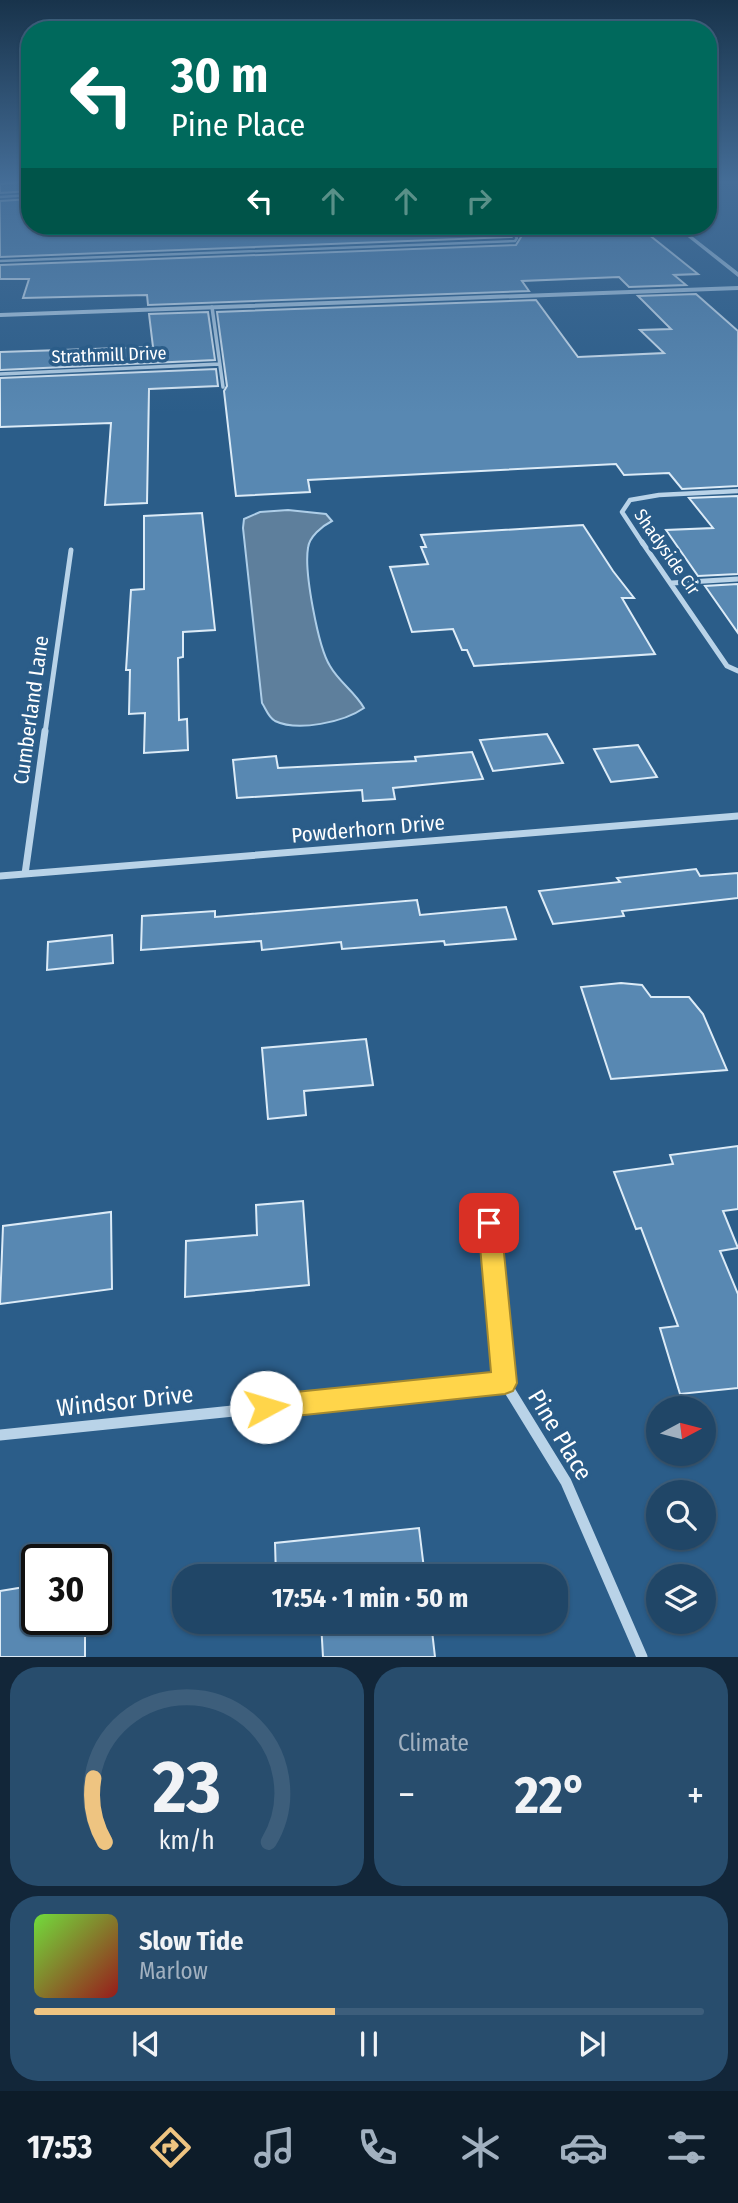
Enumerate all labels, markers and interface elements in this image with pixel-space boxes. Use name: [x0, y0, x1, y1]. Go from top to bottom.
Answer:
text: 30 m: [171, 46, 269, 105]
icon: left: [56, 49, 147, 140]
text: Pine Place: [171, 106, 305, 144]
icon: left: [241, 182, 279, 220]
icon: ahead: [314, 182, 352, 220]
icon: ahead: [387, 182, 425, 220]
icon: right: [460, 182, 498, 220]
street label: Strathmill Drive: [51, 342, 167, 368]
street label: Shadyside Cir: [629, 505, 705, 600]
street label: Cumberland Lane: [8, 634, 54, 786]
street label: Powderhorn Drive: [290, 809, 446, 849]
pin: [459, 1193, 519, 1253]
icon: arrive: [470, 1204, 508, 1242]
position arrow: [229, 1370, 303, 1444]
street label: Windsor Drive: [55, 1380, 195, 1422]
street label: Pine Place: [522, 1385, 598, 1485]
north arrow: [646, 1396, 716, 1466]
map controls: [646, 1396, 716, 1634]
button: search: [646, 1480, 716, 1550]
speed limit sign: 30: [21, 1544, 112, 1635]
button: layers: [646, 1564, 716, 1634]
text: 17:54 · 1 min · 50 m: [272, 1583, 468, 1614]
text: Climate: [398, 1729, 469, 1757]
text: 23: [152, 1745, 221, 1832]
text: 22°: [515, 1764, 587, 1827]
text: −: [398, 1772, 415, 1818]
text: +: [687, 1772, 704, 1818]
text: km/h: [159, 1826, 215, 1856]
text: Slow Tide: [139, 1926, 243, 1957]
text: Marlow: [139, 1957, 208, 1985]
icon: previous: [127, 2025, 165, 2063]
icon: pause: [350, 2025, 388, 2063]
icon: next: [573, 2025, 611, 2063]
icon: directions: [146, 2123, 195, 2172]
icon: music: [250, 2123, 299, 2172]
icon: phone: [353, 2123, 402, 2172]
icon: climate: [456, 2123, 505, 2172]
icon: car: [559, 2123, 608, 2172]
icon: filters: [662, 2123, 711, 2172]
text: 17:53: [27, 2128, 92, 2166]

